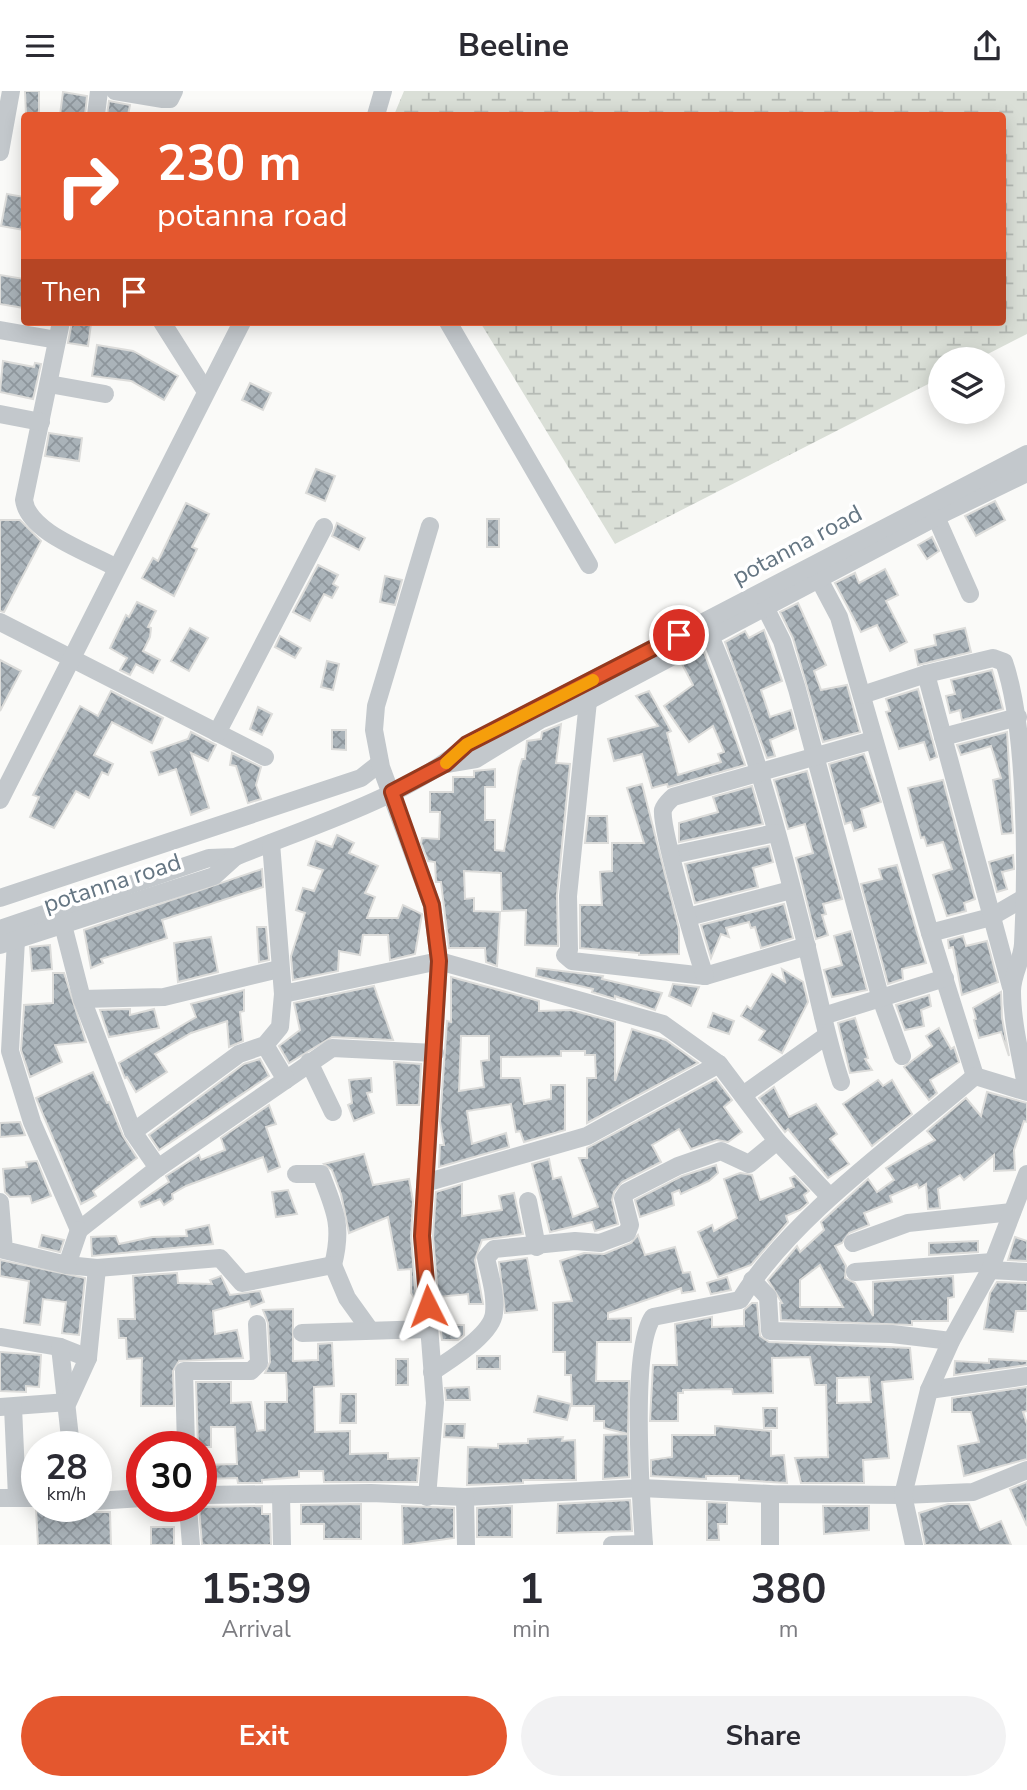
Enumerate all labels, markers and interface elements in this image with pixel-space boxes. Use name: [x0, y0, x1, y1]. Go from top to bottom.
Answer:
text: Beeline: [458, 24, 569, 67]
icon: menu: [21, 27, 59, 65]
icon: share: [968, 27, 1006, 65]
text: 230 m: [157, 130, 301, 197]
icon: right: [42, 140, 133, 231]
text: potanna road: [157, 194, 348, 237]
icon: arrive: [115, 273, 153, 311]
text: Then: [42, 275, 101, 310]
map controls: [928, 347, 1005, 424]
button: layers: [928, 347, 1005, 424]
street label: potanna road: [726, 497, 868, 593]
pin: [649, 605, 709, 665]
icon: arrive: [660, 616, 698, 654]
street label: potanna road: [39, 846, 185, 920]
position arrow: [391, 1269, 465, 1343]
speed limit sign: 30: [126, 1431, 217, 1522]
text: 28: [45, 1444, 88, 1491]
text: km/h: [47, 1482, 86, 1506]
text: 15:39: [201, 1561, 312, 1618]
text: 1: [519, 1561, 544, 1618]
text: 380: [751, 1561, 826, 1618]
text: Arrival: [222, 1614, 291, 1645]
text: min: [512, 1614, 550, 1645]
text: m: [779, 1614, 799, 1645]
button: Exit: [21, 1696, 507, 1776]
button: Share: [521, 1696, 1006, 1776]

